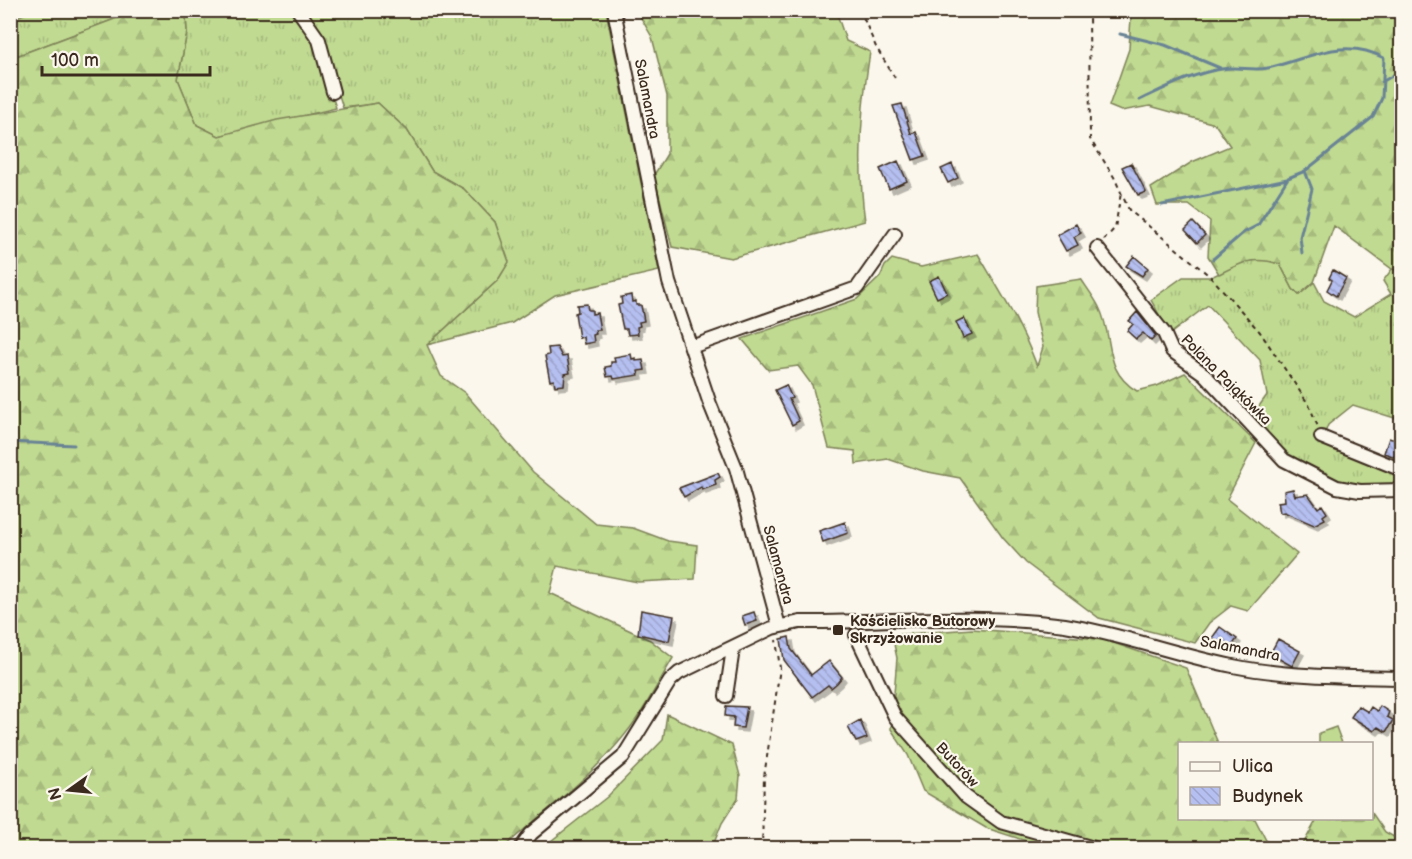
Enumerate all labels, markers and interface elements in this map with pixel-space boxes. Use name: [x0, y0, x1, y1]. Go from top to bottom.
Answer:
scale bar: [42, 39, 210, 77]
text: 100 m: [51, 50, 99, 71]
street label: Salamandra: [630, 58, 664, 140]
street label: Polana Pająkówka: [1177, 331, 1275, 429]
street label: Salamandra: [758, 523, 798, 607]
place label: Kościelisko Butorowy Skrzyżowanie: [850, 612, 995, 648]
marker: Kościelisko Butorowy Skrzyżowanie: [831, 623, 845, 637]
street label: Salamandra: [1199, 632, 1281, 666]
street label: Butorów: [931, 738, 983, 792]
legend: [1178, 742, 1373, 820]
text: Ulica: [1232, 756, 1273, 777]
north arrow: [39, 760, 99, 820]
text: N: [45, 785, 67, 802]
text: Budynek: [1232, 786, 1303, 807]

